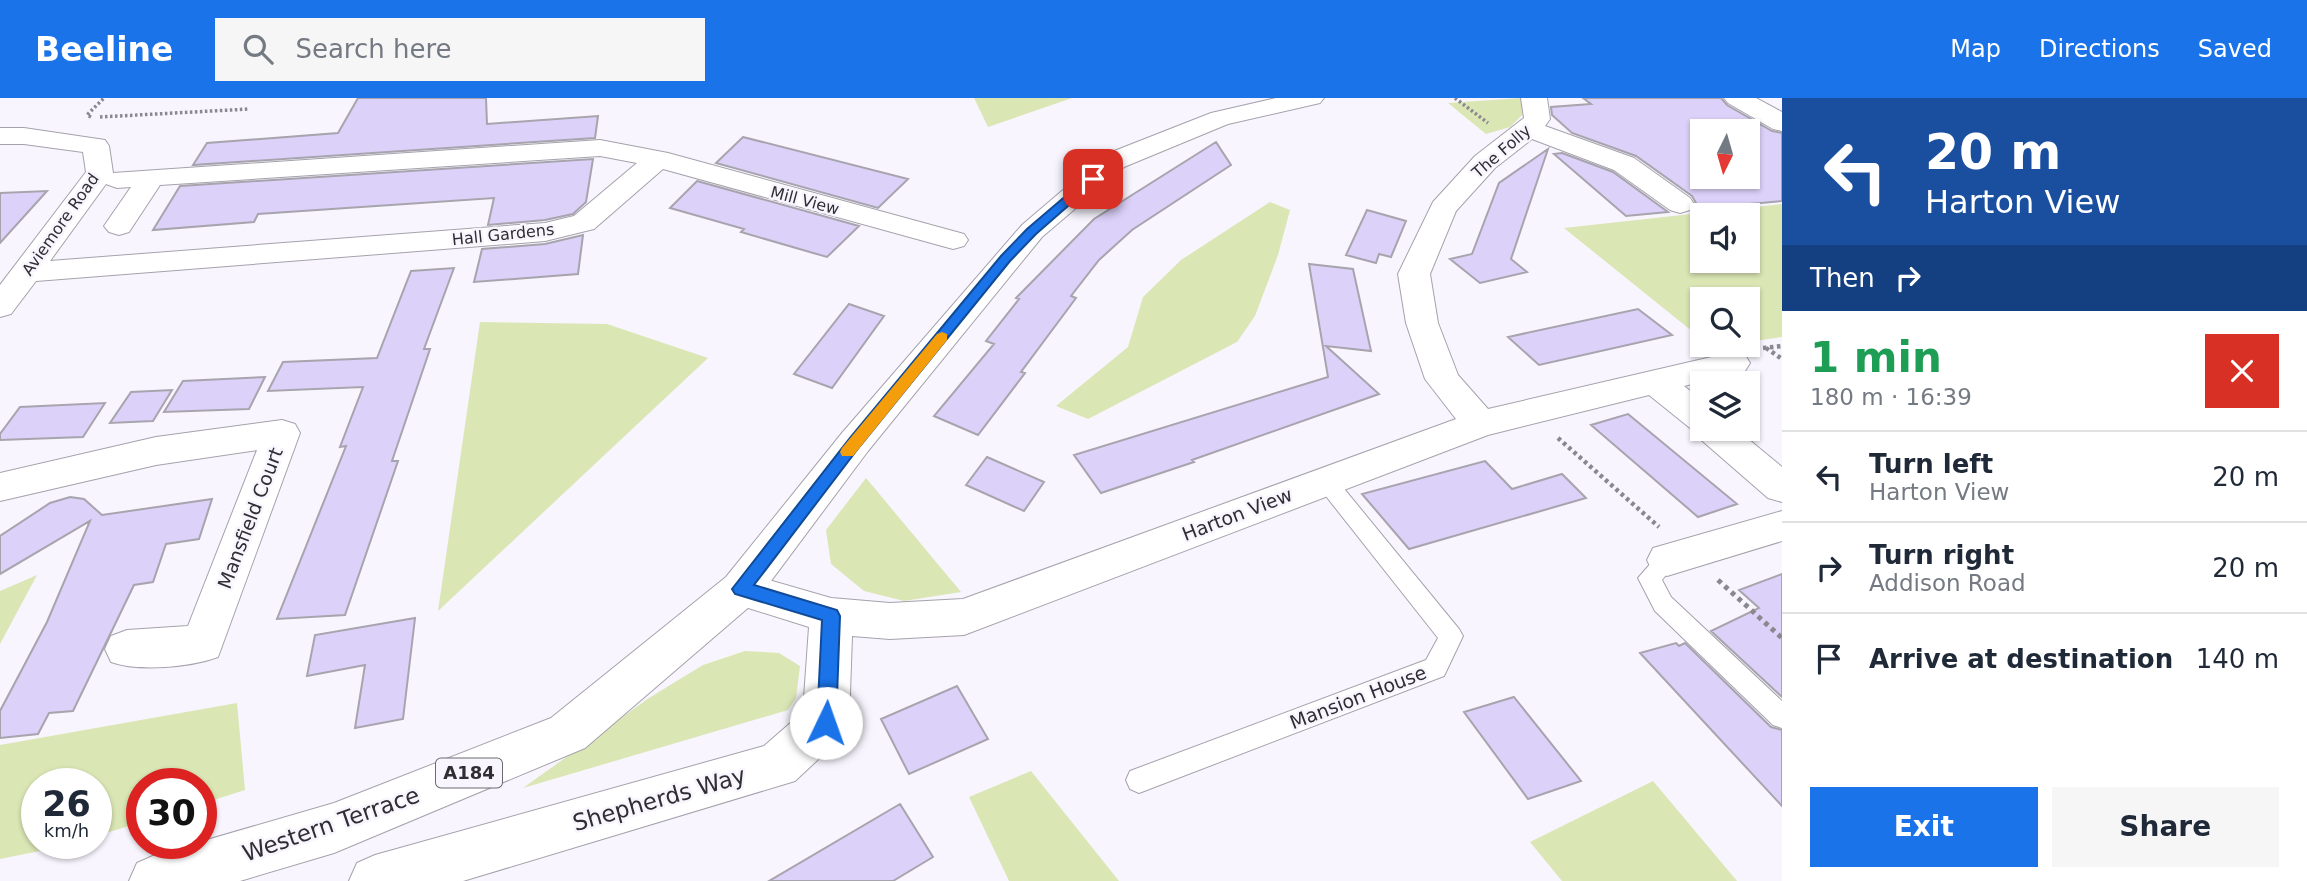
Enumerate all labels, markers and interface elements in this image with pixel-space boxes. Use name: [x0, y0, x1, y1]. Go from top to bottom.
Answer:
search box: [215, 18, 705, 81]
text: Beeline: [35, 30, 173, 69]
icon: search: [239, 30, 277, 68]
text: Search here: [295, 34, 452, 64]
text: Map: [1950, 35, 2001, 63]
text: Directions: [2039, 35, 2160, 63]
text: Saved: [2198, 35, 2272, 63]
north arrow: [1690, 119, 1760, 189]
map controls: [1690, 119, 1760, 441]
street label: The Folly: [1467, 121, 1535, 183]
text: 20 m: [1925, 124, 2061, 181]
icon: left: [1810, 126, 1901, 217]
pin: [1063, 149, 1123, 209]
icon: arrive: [1074, 160, 1112, 198]
street label: Aviemore Road: [18, 170, 103, 279]
street label: Mill View: [769, 182, 841, 219]
text: Harton View: [1925, 183, 2120, 221]
button: sound: [1690, 203, 1760, 273]
street label: Hall Gardens: [451, 220, 555, 249]
icon: right: [1889, 259, 1927, 297]
text: Then: [1810, 263, 1875, 293]
button: search: [1690, 287, 1760, 357]
text: 1 min: [1810, 333, 1942, 382]
button: close: [2205, 334, 2279, 408]
button: layers: [1690, 371, 1760, 441]
text: 180 m · 16:39: [1810, 384, 1972, 410]
street label: Mansfield Court: [213, 444, 287, 592]
text: Turn left: [1869, 449, 1993, 479]
icon: left: [1810, 458, 1848, 496]
text: 20 m: [2212, 462, 2279, 492]
text: Harton View: [1869, 479, 2009, 505]
street label: Harton View: [1179, 483, 1295, 545]
text: Turn right: [1869, 540, 2014, 570]
icon: right: [1810, 549, 1848, 587]
text: 20 m: [2212, 553, 2279, 583]
text: Addison Road: [1869, 570, 2026, 596]
icon: arrive: [1810, 640, 1848, 678]
text: Arrive at destination: [1869, 644, 2173, 674]
text: 140 m: [2196, 644, 2279, 674]
street label: Mansion House: [1287, 661, 1429, 733]
position arrow: [789, 686, 863, 760]
road number: A184: [436, 758, 502, 788]
street label: Shepherds Way: [570, 762, 748, 836]
speed limit sign: 30: [126, 768, 217, 859]
street label: Western Terrace: [239, 782, 423, 866]
text: 26: [42, 784, 91, 824]
button: Exit: [1810, 787, 2038, 867]
button: Share: [2052, 787, 2279, 867]
text: km/h: [44, 820, 89, 841]

